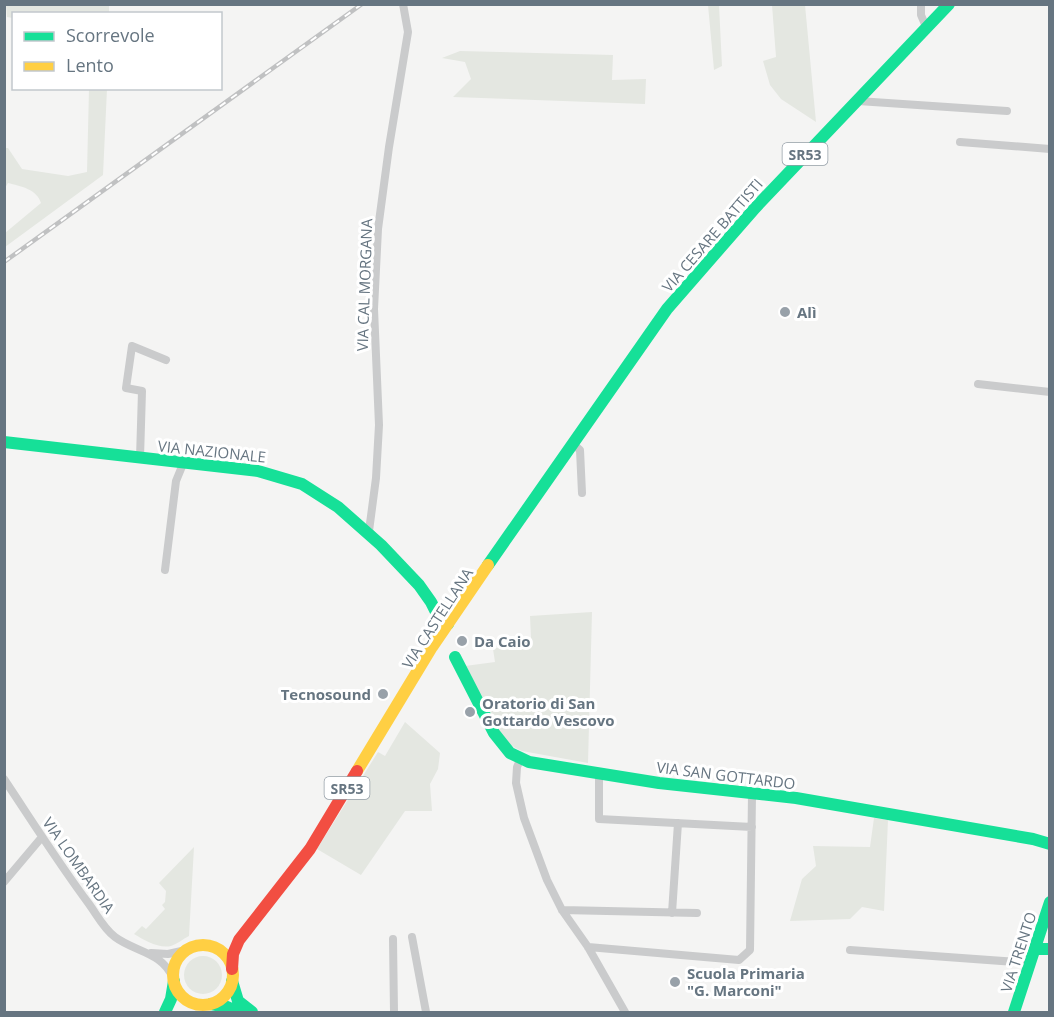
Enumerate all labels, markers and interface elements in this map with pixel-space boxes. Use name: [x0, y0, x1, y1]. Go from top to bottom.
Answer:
legend: [12, 12, 222, 90]
text: Scorrevole: [66, 23, 155, 47]
text: Lento: [66, 53, 114, 77]
road number: SR53: [782, 143, 828, 165]
street label: VIA CESARE BATTISTI: [657, 174, 767, 296]
street label: VIA CAL MORGANA: [352, 218, 376, 352]
place label: Alì: [797, 302, 817, 322]
marker: Alì: [778, 305, 792, 319]
street label: VIA NAZIONALE: [157, 435, 267, 467]
street label: VIA CASTELLANA: [397, 563, 477, 672]
place label: Da Caio: [474, 631, 531, 651]
marker: Da Caio: [455, 634, 469, 648]
place label: Tecnosound: [281, 684, 371, 704]
marker: Tecnosound: [376, 687, 390, 701]
place label: Oratorio di San Gottardo Vescovo: [482, 693, 615, 730]
marker: Oratorio di San Gottardo Vescovo: [463, 705, 477, 719]
street label: VIA SAN GOTTARDO: [655, 757, 797, 793]
road number: SR53: [324, 777, 370, 799]
street label: VIA LOMBARDIA: [39, 813, 120, 917]
street label: VIA TRENTO: [996, 909, 1040, 995]
place label: Scuola Primaria "G. Marconi": [687, 963, 805, 1000]
marker: Scuola Primaria "G. Marconi": [668, 975, 682, 989]

